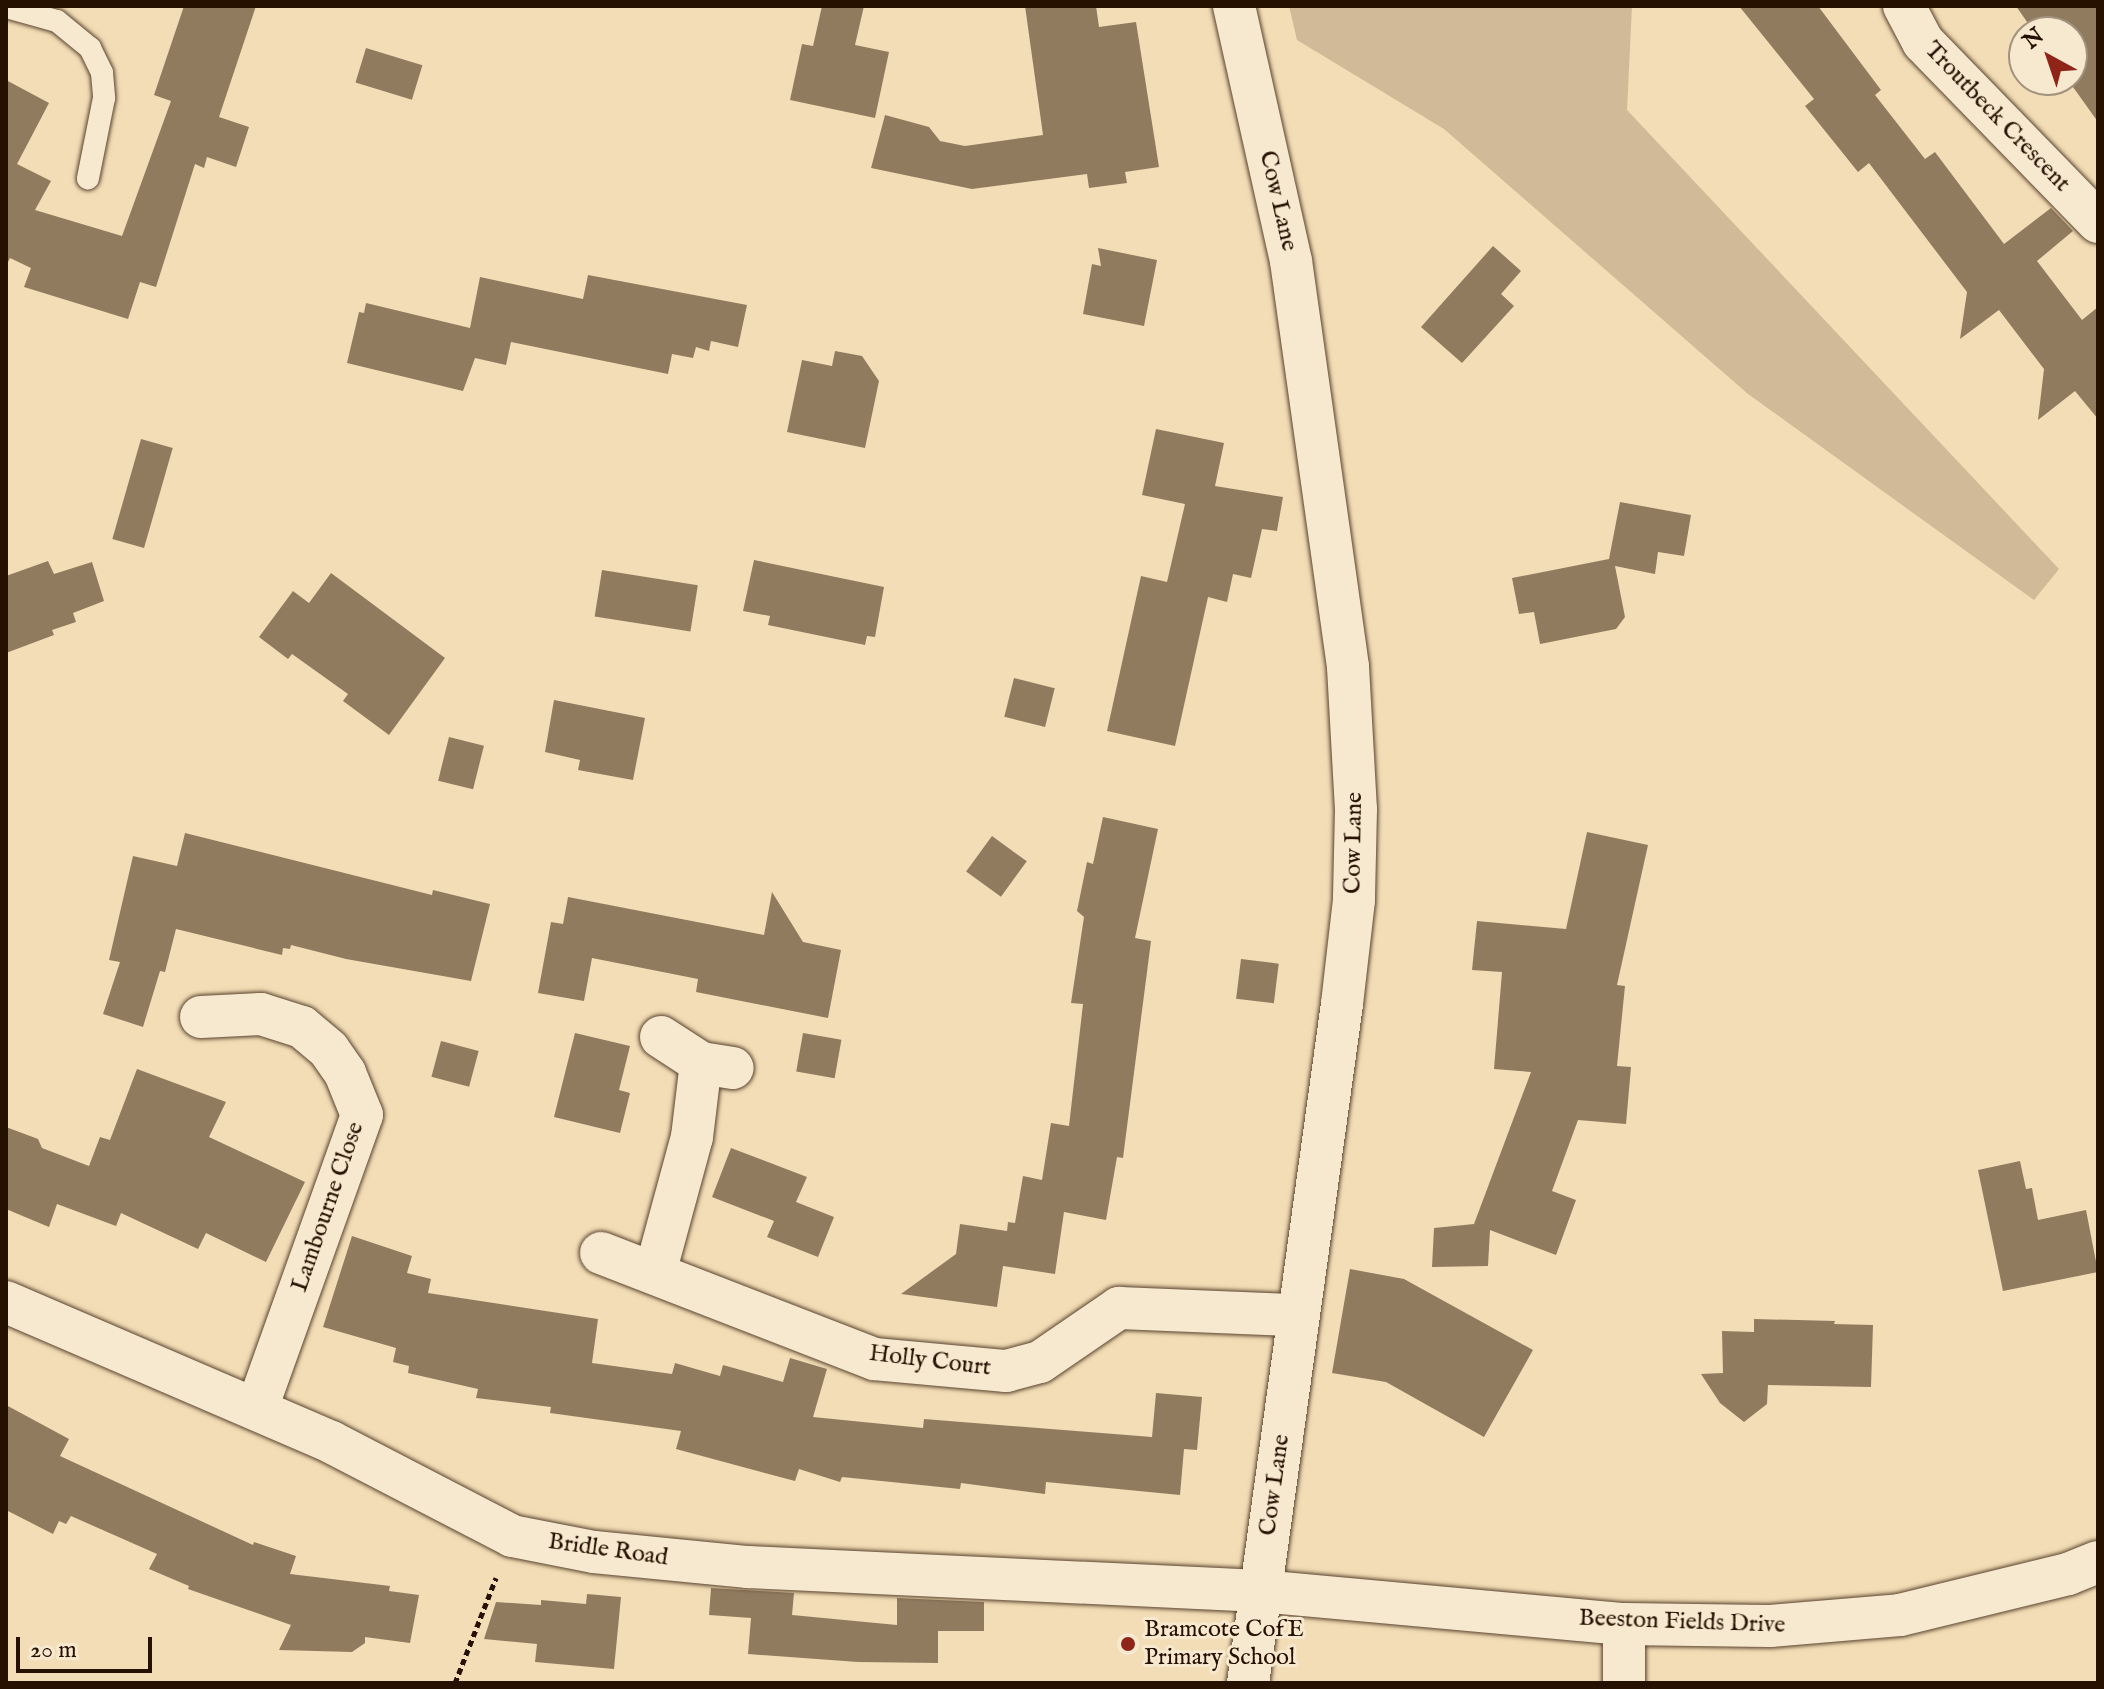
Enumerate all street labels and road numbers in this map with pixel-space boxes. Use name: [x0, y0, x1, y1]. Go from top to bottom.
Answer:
street label: Troutbeck Crescent: [1918, 36, 2076, 198]
street label: Cow Lane: [1252, 148, 1304, 254]
street label: Cow Lane: [1339, 792, 1369, 894]
street label: Lambourne Close: [285, 1118, 371, 1296]
street label: Holly Court: [867, 1339, 993, 1383]
street label: Cow Lane: [1254, 1432, 1296, 1538]
street label: Bridle Road: [546, 1527, 670, 1573]
street label: Beeston Fields Drive: [1578, 1604, 1786, 1640]

